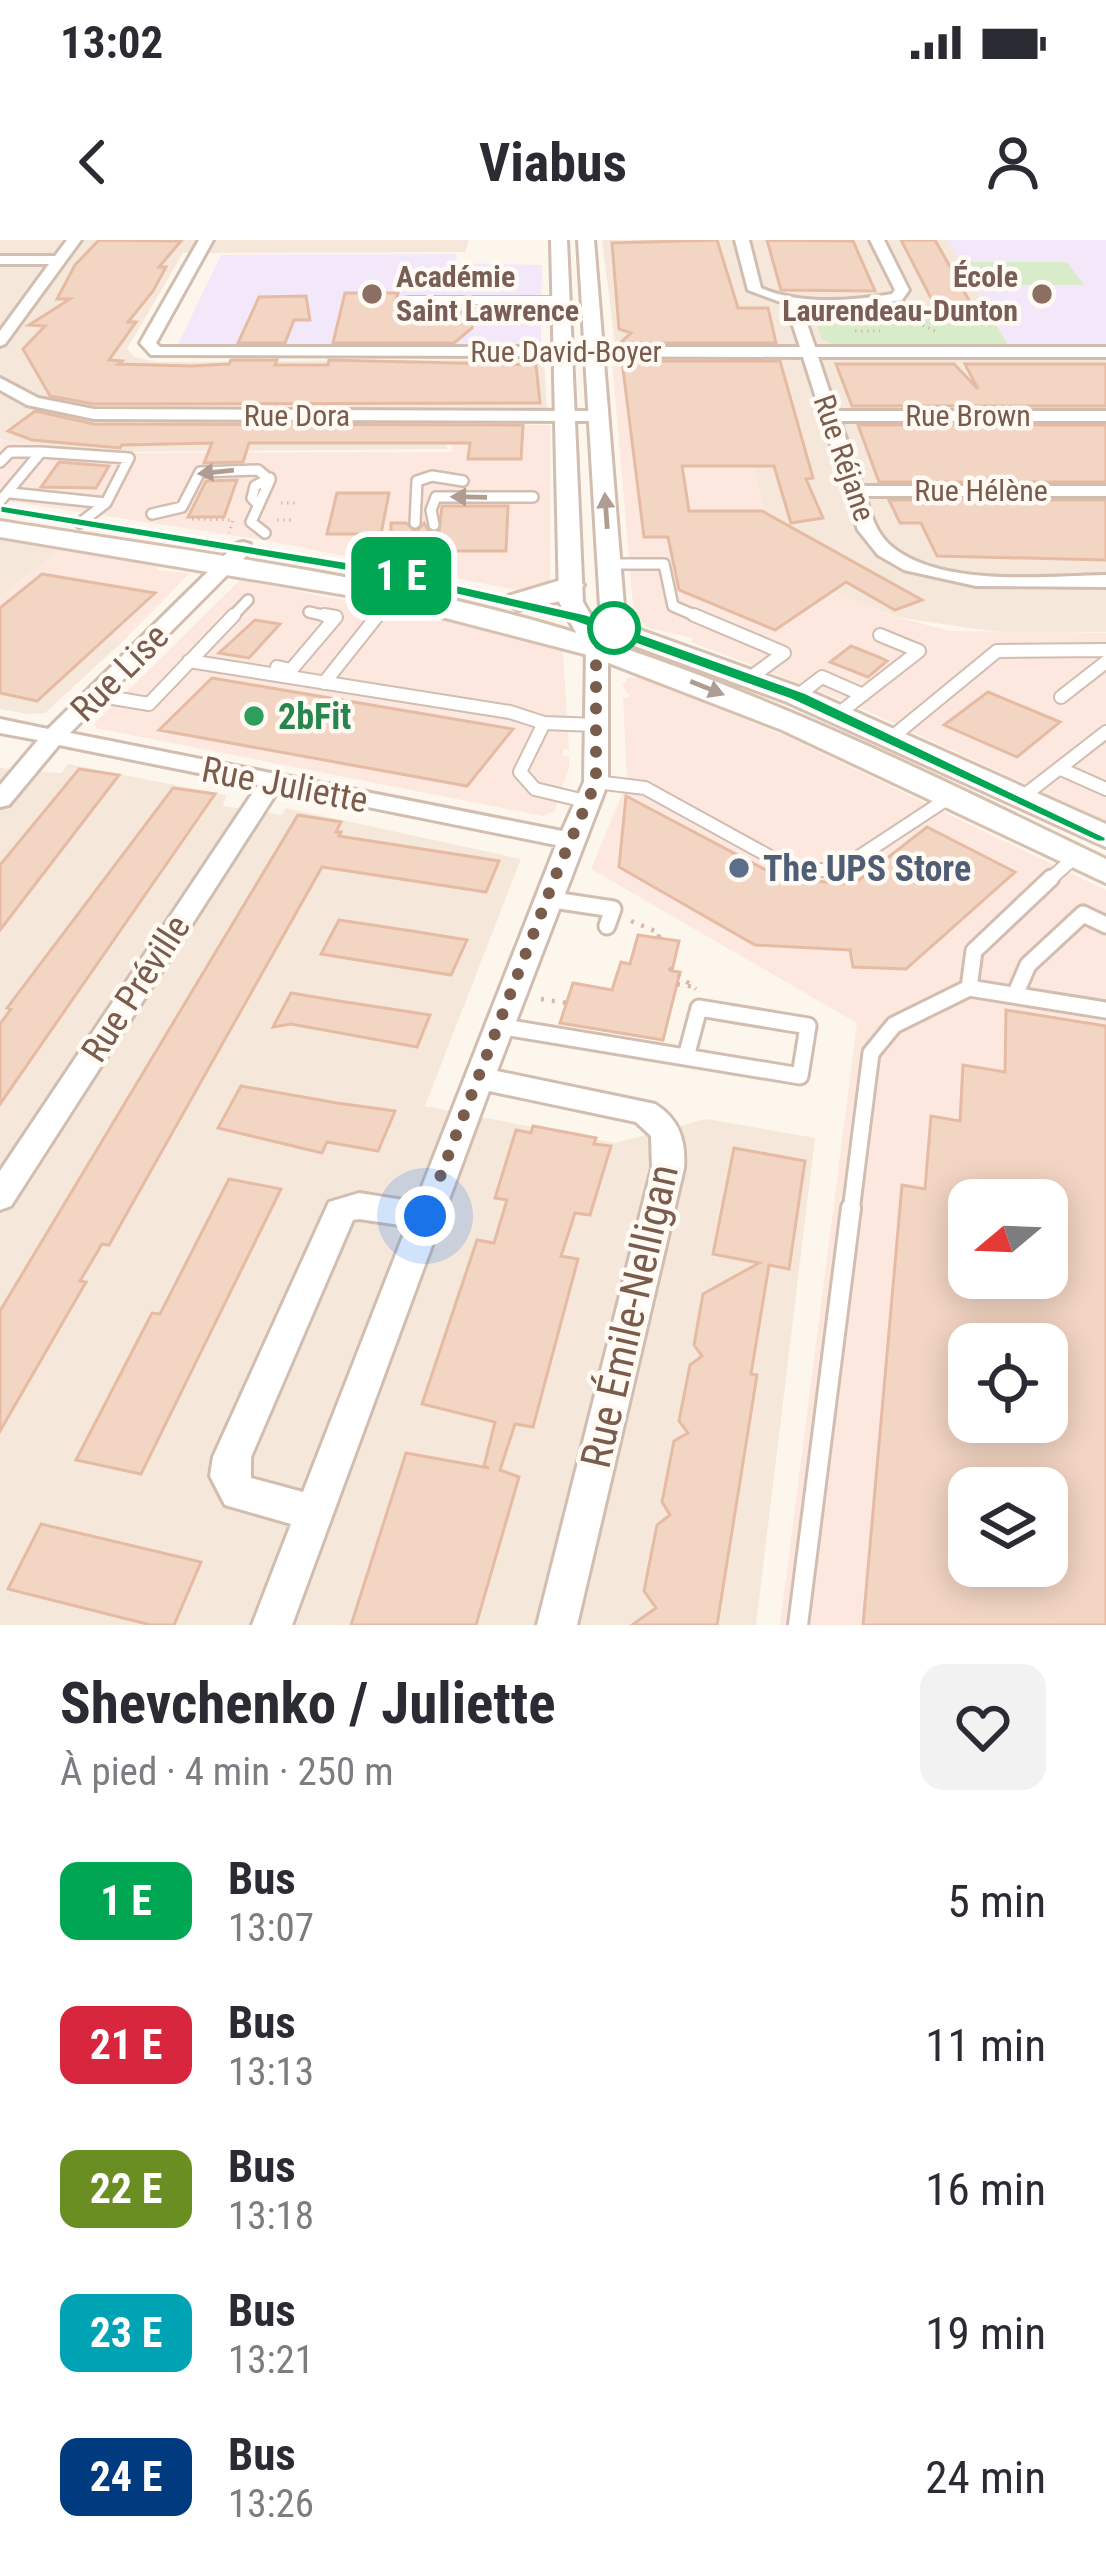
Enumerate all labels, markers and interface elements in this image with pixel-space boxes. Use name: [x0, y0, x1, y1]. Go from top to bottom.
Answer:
text: 13:02: [60, 16, 163, 69]
icon: back: [60, 129, 126, 195]
icon: person: [980, 129, 1046, 195]
text: Viabus: [479, 131, 627, 194]
place label: Académie Saint Lawrence: [396, 259, 579, 328]
place label: École Laurendeau-Dunton: [782, 259, 1018, 328]
marker: Académie Saint Lawrence: [359, 281, 385, 307]
marker: École Laurendeau-Dunton: [1029, 281, 1055, 307]
street label: Rue David-Boyer: [470, 334, 662, 369]
street label: Rue Réjane: [807, 390, 882, 525]
street label: Rue Dora: [244, 398, 350, 433]
street label: Rue Brown: [905, 398, 1031, 433]
one-way arrow: [197, 463, 234, 482]
street label: Rue Hélène: [914, 473, 1048, 508]
one-way arrow: [449, 487, 487, 506]
one-way arrow: [597, 492, 616, 529]
line badge: 1 E: [332, 537, 470, 615]
text: 1 E: [375, 551, 427, 600]
unlabelled marker: [589, 603, 639, 653]
street label: Rue Lise: [62, 615, 177, 730]
one-way arrow: [689, 679, 725, 698]
place label: 2bFit: [278, 696, 351, 738]
marker: 2bFit: [241, 703, 267, 729]
street label: Rue Juliette: [198, 748, 371, 822]
place label: The UPS Store: [763, 848, 971, 890]
marker: The UPS Store: [726, 855, 752, 881]
street label: Rue Préville: [73, 908, 199, 1070]
street label: Rue Émile-Nelligan: [571, 1160, 688, 1472]
north arrow: [948, 1179, 1068, 1299]
map controls: [948, 1179, 1068, 1587]
your location: [395, 1186, 455, 1246]
button: locate: [948, 1323, 1068, 1443]
button: layers: [948, 1467, 1068, 1587]
button: heart: [920, 1664, 1046, 1790]
text: Shevchenko / Juliette: [60, 1670, 556, 1737]
text: À pied · 4 min · 250 m: [60, 1749, 394, 1795]
text: Bus: [228, 1852, 296, 1905]
text: 5 min: [947, 1875, 1046, 1928]
text: 1 E: [100, 1876, 152, 1925]
text: 13:07: [228, 1905, 314, 1951]
text: Bus: [228, 1996, 296, 2049]
text: 11 min: [925, 2019, 1046, 2072]
text: 21 E: [90, 2020, 162, 2069]
text: 13:13: [228, 2049, 314, 2095]
text: Bus: [228, 2140, 296, 2193]
text: 16 min: [925, 2163, 1046, 2216]
text: 22 E: [90, 2164, 162, 2213]
text: 13:18: [228, 2193, 314, 2239]
text: Bus: [228, 2284, 296, 2337]
text: 19 min: [925, 2307, 1046, 2360]
text: 23 E: [90, 2308, 162, 2357]
text: 13:21: [228, 2337, 314, 2383]
text: Bus: [228, 2428, 296, 2481]
text: 24 min: [925, 2451, 1046, 2504]
text: 24 E: [90, 2452, 162, 2501]
text: 13:26: [228, 2481, 314, 2527]

